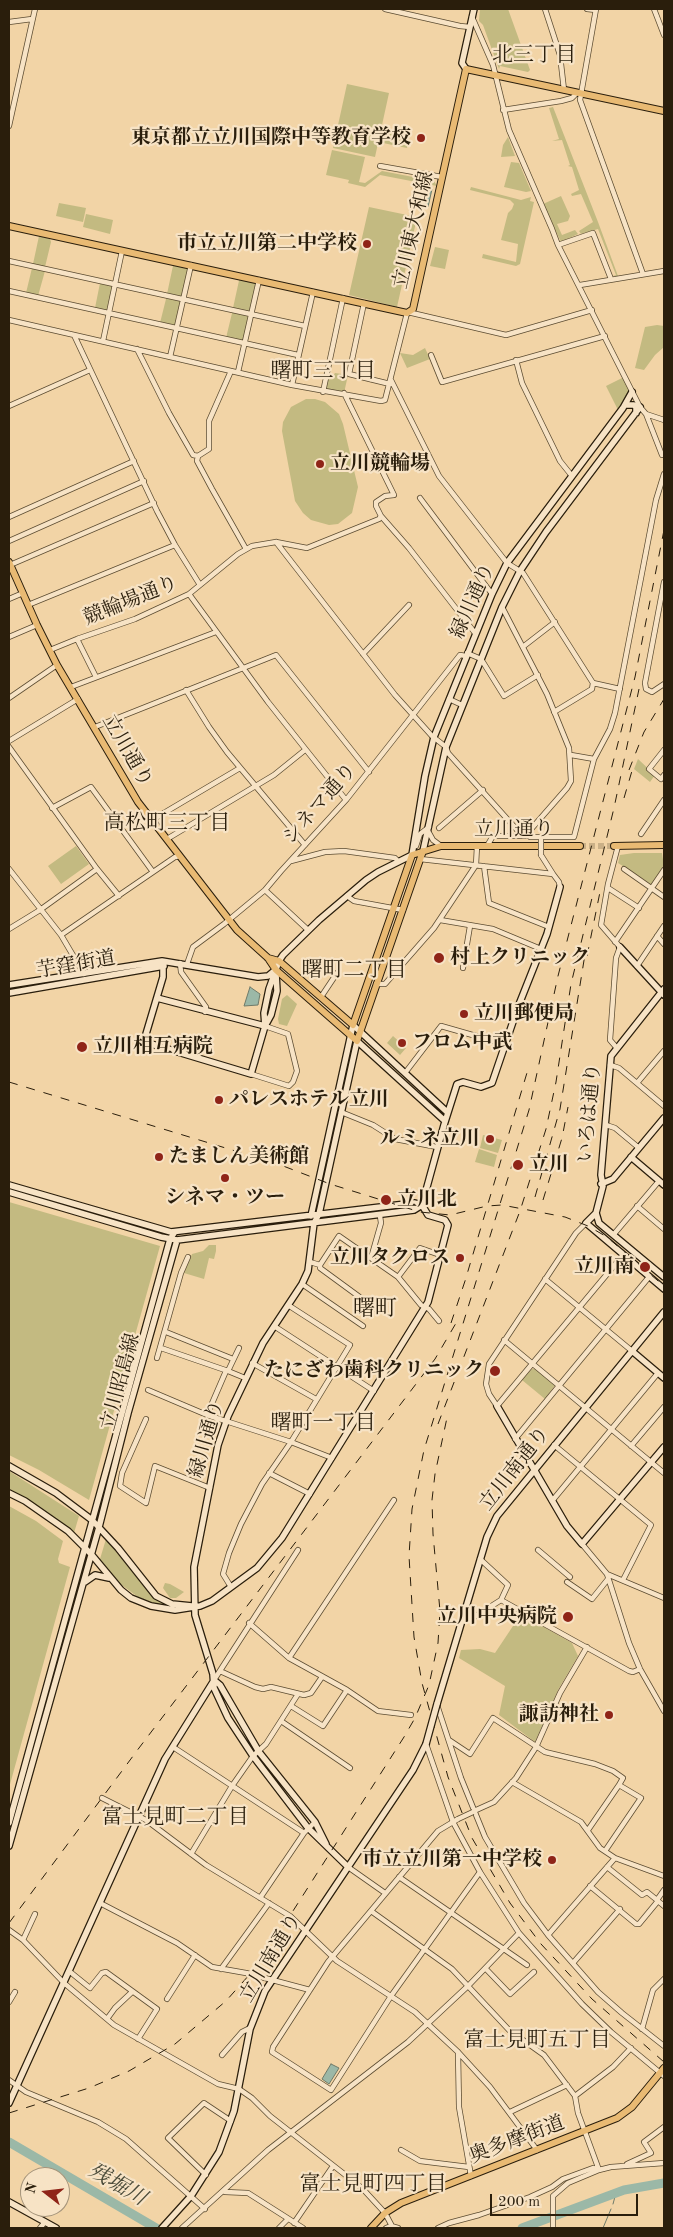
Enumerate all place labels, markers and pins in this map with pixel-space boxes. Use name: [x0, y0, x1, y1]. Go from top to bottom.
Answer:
place label: 東京都立立川国際中等教育学校: [131, 126, 411, 150]
marker: 東京都立立川国際中等教育学校: [415, 132, 427, 144]
place label: 市立立川第二中学校: [177, 232, 357, 256]
marker: 市立立川第二中学校: [361, 238, 373, 250]
place label: 立川競輪場: [330, 452, 430, 476]
marker: 立川競輪場: [314, 458, 326, 470]
place label: 村上クリニック: [450, 946, 590, 970]
marker: 村上クリニック: [432, 951, 446, 965]
place label: 立川郵便局: [474, 1002, 574, 1026]
marker: 立川郵便局: [458, 1008, 470, 1020]
place label: フロム中武: [412, 1031, 512, 1055]
place label: 立川相互病院: [93, 1035, 213, 1059]
marker: フロム中武: [396, 1037, 408, 1049]
marker: 立川相互病院: [75, 1040, 89, 1054]
place label: パレスホテル立川: [229, 1088, 389, 1112]
marker: パレスホテル立川: [213, 1094, 225, 1106]
place label: ルミネ立川: [380, 1127, 480, 1151]
marker: ルミネ立川: [484, 1133, 496, 1145]
place label: たましん美術館: [169, 1145, 309, 1169]
marker: たましん美術館: [153, 1151, 165, 1163]
place label: 立川: [529, 1153, 569, 1177]
marker: 立川: [511, 1158, 525, 1172]
marker: シネマ・ツー: [219, 1172, 231, 1184]
place label: シネマ・ツー: [165, 1186, 285, 1210]
place label: 立川北: [397, 1188, 457, 1212]
marker: 立川北: [379, 1193, 393, 1207]
place label: 立川タクロス: [330, 1246, 450, 1270]
marker: 立川タクロス: [454, 1252, 466, 1264]
place label: 立川南: [574, 1255, 634, 1279]
marker: 立川南: [638, 1260, 652, 1274]
place label: たにざわ歯科クリニック: [264, 1359, 484, 1383]
marker: たにざわ歯科クリニック: [488, 1364, 502, 1378]
place label: 立川中央病院: [437, 1605, 557, 1629]
marker: 立川中央病院: [561, 1610, 575, 1624]
place label: 諏訪神社: [519, 1703, 599, 1727]
marker: 諏訪神社: [603, 1709, 615, 1721]
place label: 市立立川第一中学校: [362, 1848, 542, 1872]
marker: 市立立川第一中学校: [546, 1854, 558, 1866]

